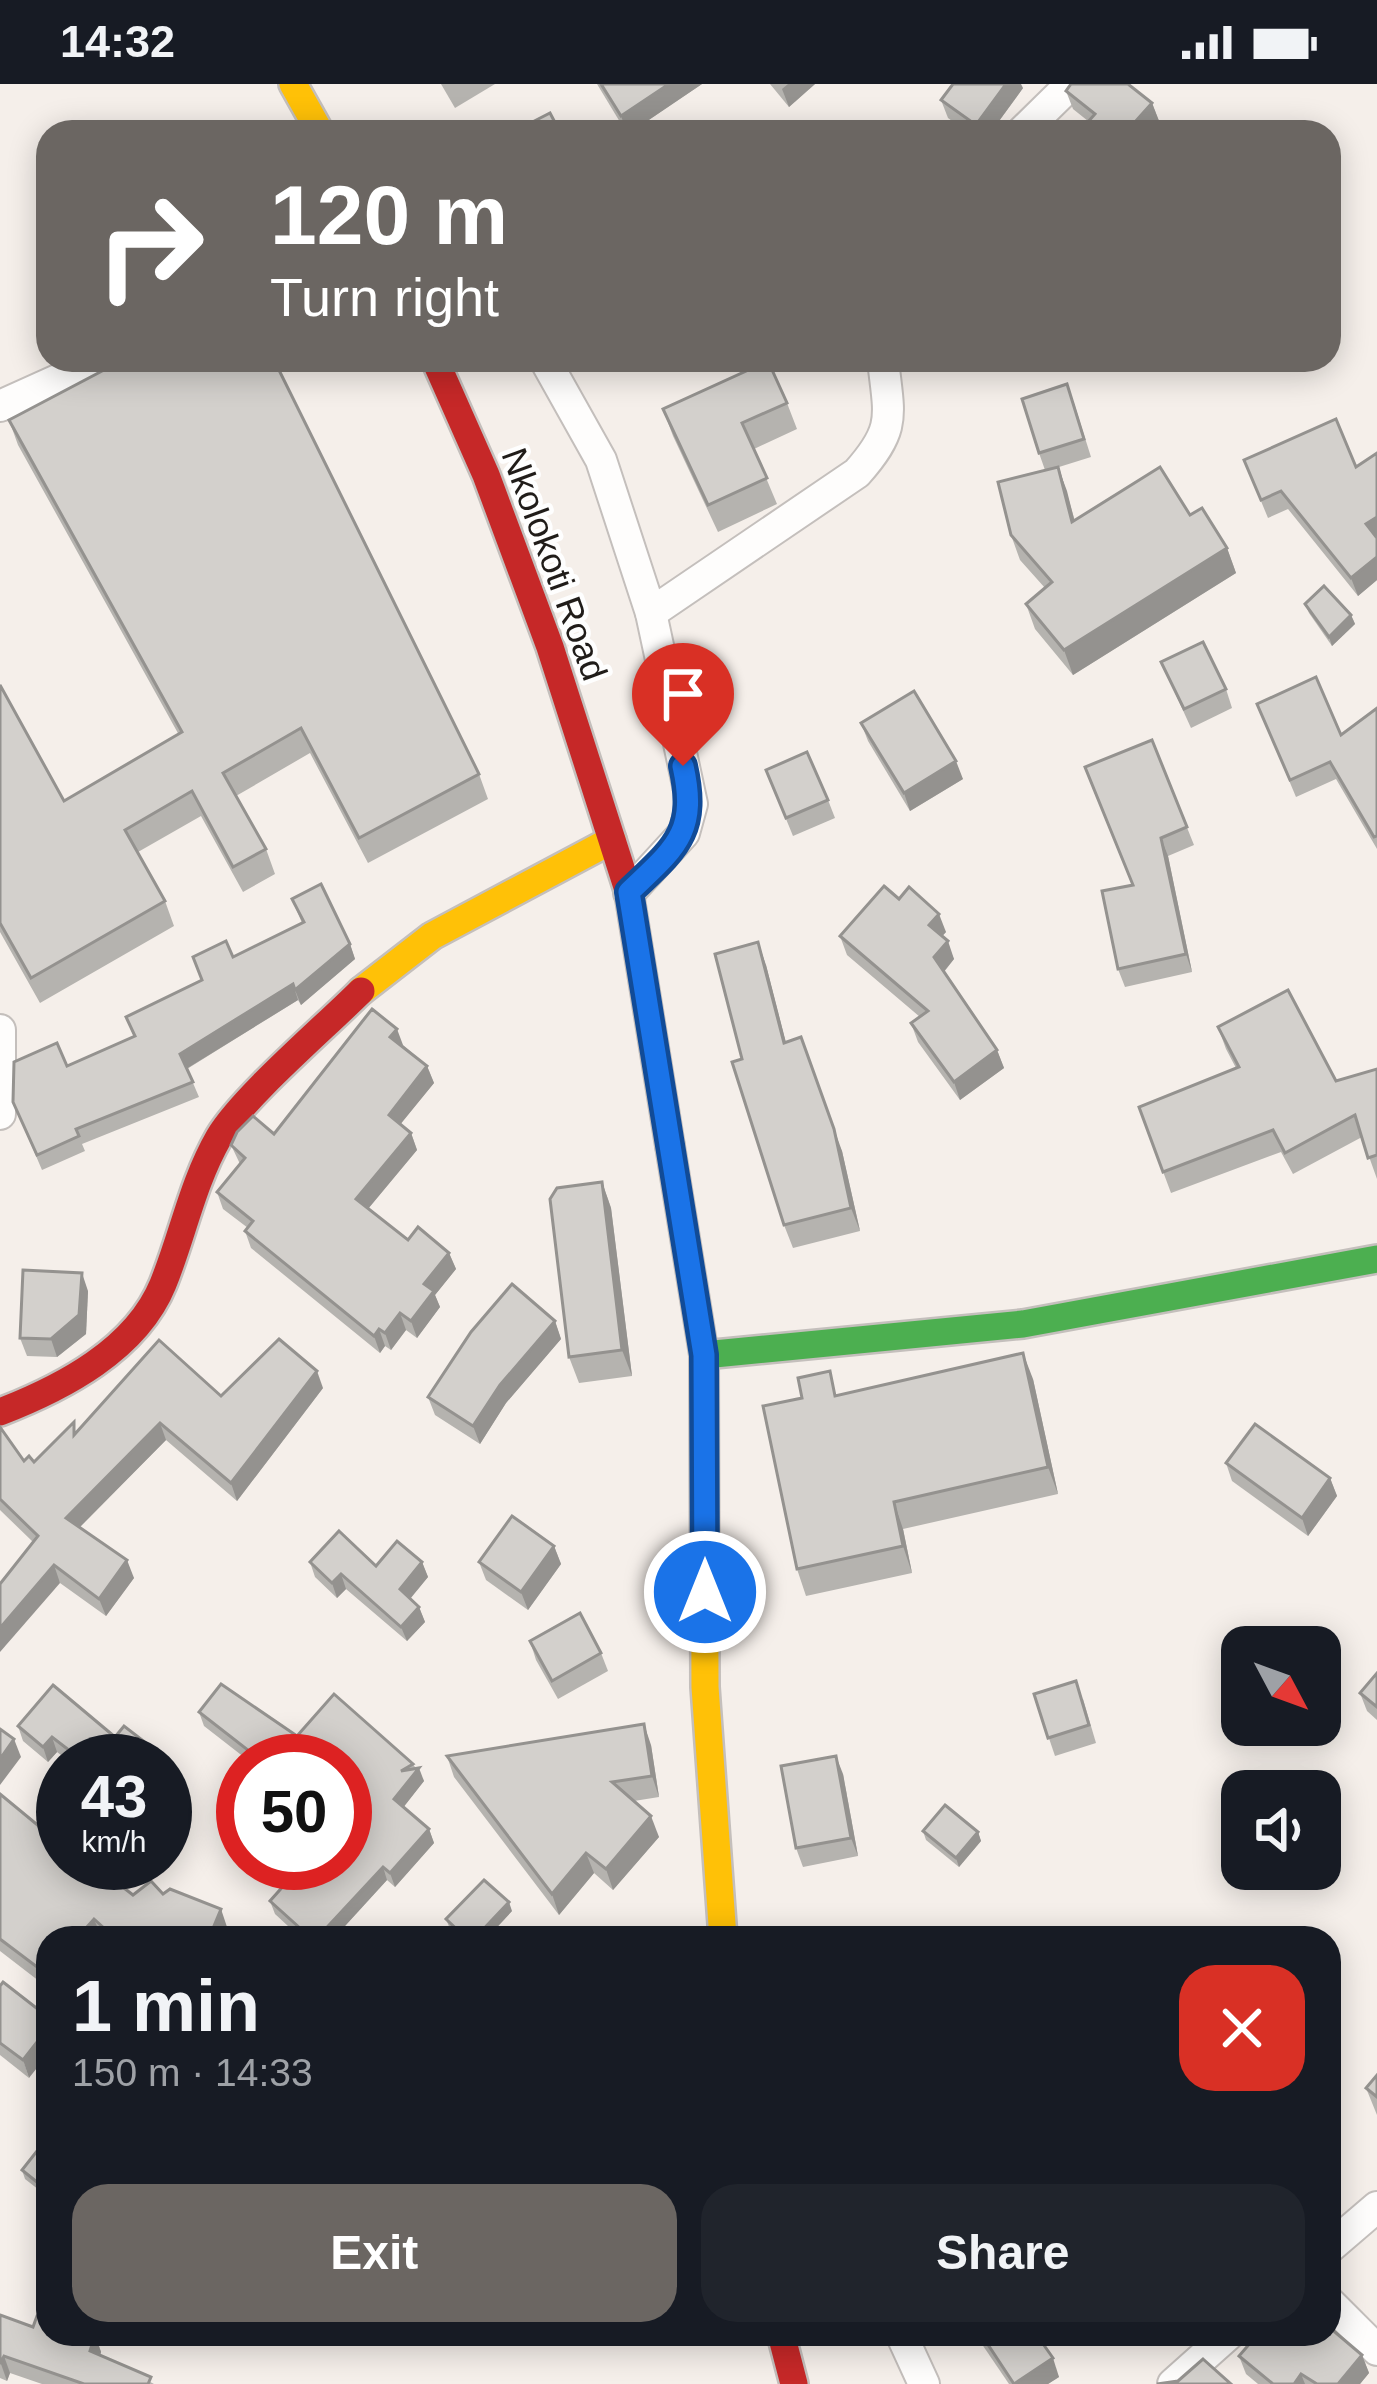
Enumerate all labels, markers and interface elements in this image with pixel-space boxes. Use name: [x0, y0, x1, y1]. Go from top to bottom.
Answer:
text: 14:32: [60, 16, 175, 67]
icon: right: [72, 168, 228, 324]
text: 120 m: [270, 168, 508, 262]
text: Turn right: [270, 267, 499, 327]
street label: Nkolokoti Road: [494, 442, 616, 686]
pin: [632, 643, 734, 766]
icon: arrive: [650, 661, 716, 727]
position arrow: [642, 1529, 768, 1655]
north arrow: [1221, 1626, 1341, 1746]
map controls: [1221, 1626, 1341, 1890]
speed limit sign: 50: [216, 1734, 372, 1890]
text: 43: [81, 1763, 147, 1830]
button: sound: [1221, 1770, 1341, 1890]
text: km/h: [81, 1825, 147, 1858]
button: close: [1179, 1965, 1305, 2091]
text: 1 min: [72, 1966, 260, 2046]
text: 150 m · 14:33: [72, 2051, 313, 2094]
button: Exit: [72, 2184, 677, 2322]
button: Share: [701, 2184, 1305, 2322]

